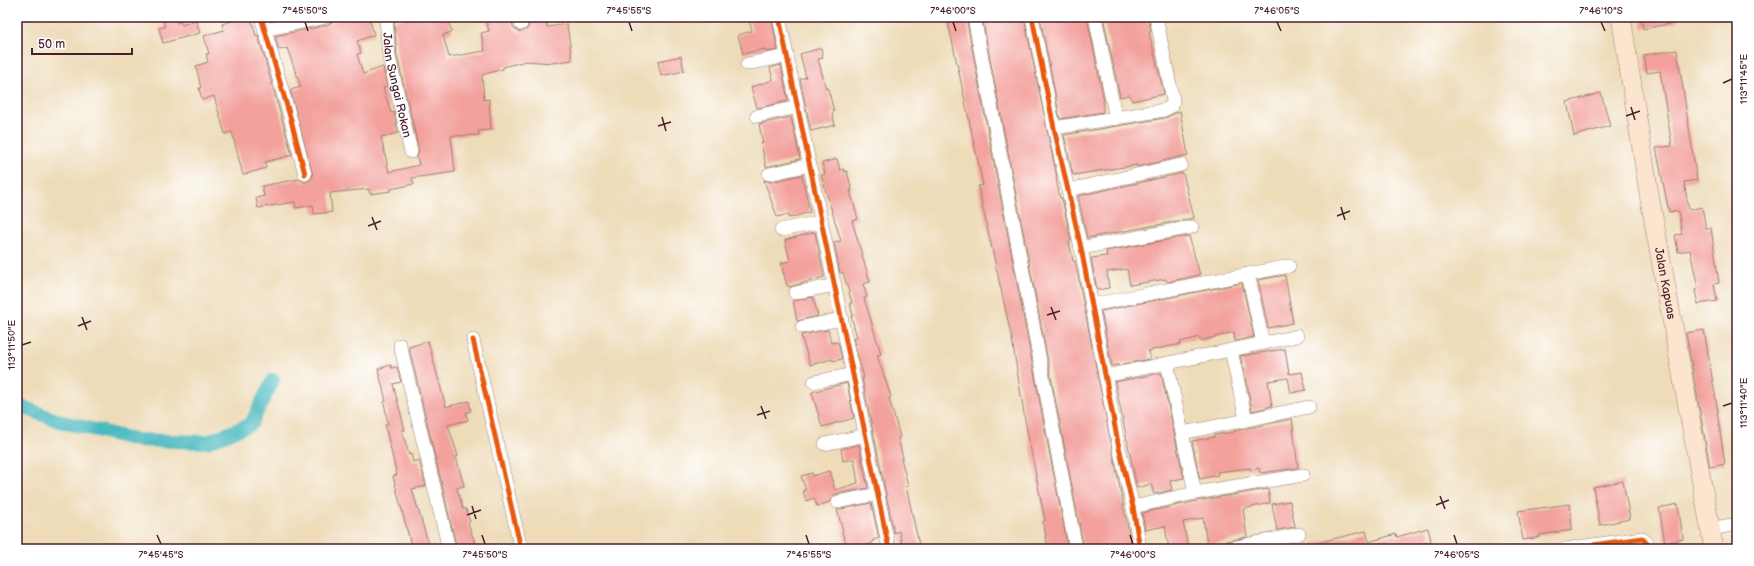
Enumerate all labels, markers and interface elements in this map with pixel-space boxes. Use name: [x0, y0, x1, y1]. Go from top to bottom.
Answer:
text: 7°45'50"S: [283, 5, 327, 17]
text: 7°45'55"S: [607, 5, 651, 17]
text: 7°46'00"S: [930, 5, 976, 17]
text: 7°46'05"S: [1254, 5, 1300, 17]
text: 7°46'10"S: [1579, 5, 1623, 17]
scale bar: [32, 30, 132, 56]
street label: Jalan Sungai Rokan: [380, 32, 415, 139]
text: 50 m: [38, 37, 65, 52]
text: 113°11'45"E: [1738, 53, 1750, 104]
street label: Jalan Kapuas: [1651, 246, 1679, 321]
text: 113°11'50"E: [6, 319, 18, 370]
text: 113°11'40"E: [1738, 377, 1750, 428]
text: 7°45'45"S: [138, 549, 184, 561]
text: 7°45'50"S: [463, 549, 507, 561]
text: 7°45'55"S: [787, 549, 831, 561]
text: 7°46'00"S: [1110, 549, 1156, 561]
text: 7°46'05"S: [1434, 549, 1480, 561]

